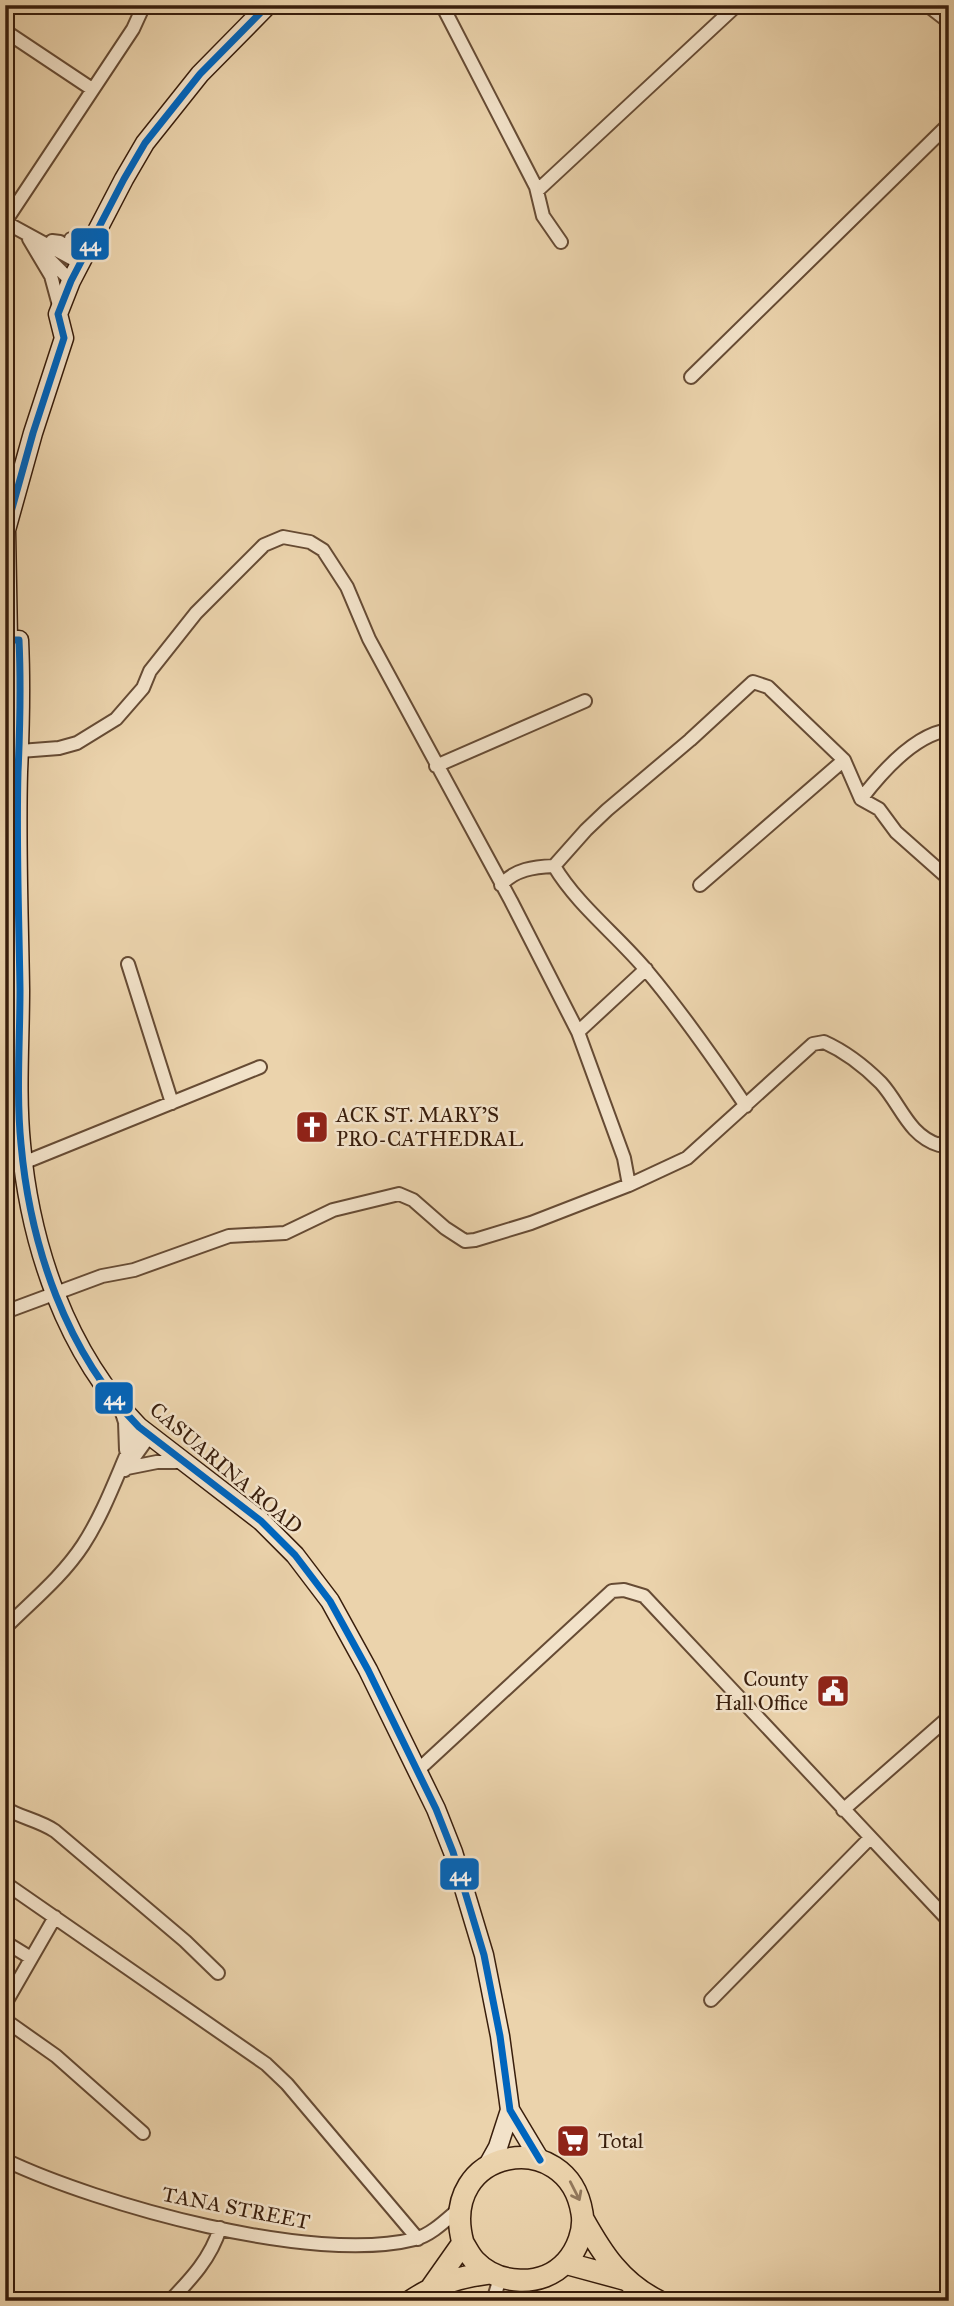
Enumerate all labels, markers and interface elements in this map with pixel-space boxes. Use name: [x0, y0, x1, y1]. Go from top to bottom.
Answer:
line badge: 44: [70, 227, 110, 261]
text: 44: [79, 233, 102, 257]
place label: ACK ST. MARY'S PRO-CATHEDRAL: [335, 1102, 524, 1152]
church icon: ACK ST. MARY'S PRO-CATHEDRAL: [293, 1108, 331, 1146]
line badge: 44: [94, 1381, 134, 1415]
text: 44: [103, 1387, 126, 1411]
street label: CASUARINA ROAD: [144, 1397, 308, 1539]
place label: County Hall Office: [715, 1666, 809, 1716]
public building icon: County Hall Office: [814, 1672, 852, 1710]
line badge: 44: [439, 1857, 480, 1891]
text: 44: [449, 1863, 472, 1887]
supermarket icon: Total: [554, 2122, 592, 2160]
place label: Total: [598, 2128, 644, 2154]
one-way arrow: [568, 2180, 582, 2201]
street label: TANA STREET: [160, 2181, 312, 2235]

